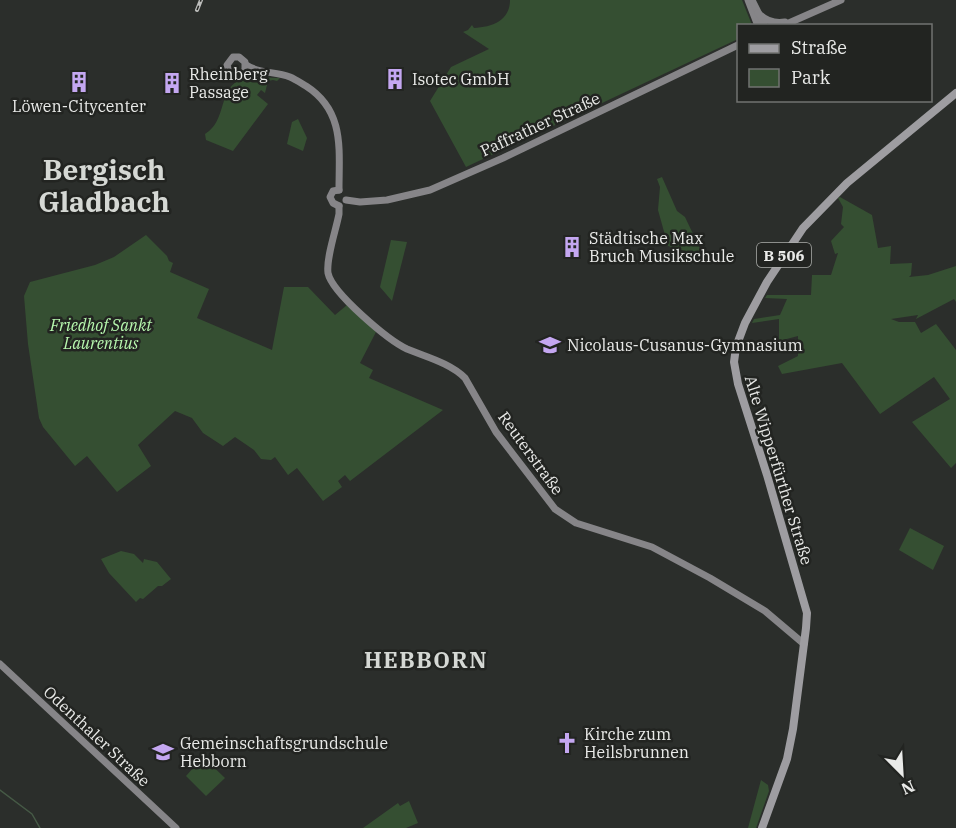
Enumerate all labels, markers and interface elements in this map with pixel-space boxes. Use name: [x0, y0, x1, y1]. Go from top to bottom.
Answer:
legend: [737, 24, 932, 102]
text: Straße: [791, 36, 847, 59]
place label: Rheinberg Passage: [189, 64, 268, 102]
text: Park: [791, 66, 831, 89]
building icon: Isotec GmbH: [383, 67, 407, 91]
place label: Isotec GmbH: [412, 69, 510, 89]
building icon: Löwen-Citycenter: [67, 70, 91, 94]
building icon: Rheinberg Passage: [160, 71, 184, 95]
street label: Paffrather Straße: [477, 88, 603, 160]
place label: Löwen-Citycenter: [12, 96, 146, 116]
district label: Bergisch Gladbach: [38, 151, 170, 220]
place label: Städtische Max Bruch Musikschule: [589, 228, 734, 266]
building icon: Städtische Max Bruch Musikschule: [560, 235, 584, 259]
road number: B 506: [757, 243, 811, 267]
park label: Friedhof Sankt Laurentius: [49, 315, 153, 353]
school or university icon: Nicolaus-Cusanus-Gymnasium: [538, 333, 562, 357]
place label: Nicolaus-Cusanus-Gymnasium: [567, 335, 803, 355]
street label: Alte Wipperfürther Straße: [741, 373, 817, 567]
street label: Reuterstraße: [494, 407, 568, 499]
district label: HEBBORN: [364, 645, 488, 674]
street label: Odenthaler Straße: [40, 682, 154, 790]
place label: Kirche zum Heilsbrunnen: [584, 724, 689, 762]
church icon: Kirche zum Heilsbrunnen: [555, 731, 579, 755]
place label: Gemeinschaftsgrundschule Hebborn: [180, 733, 388, 771]
school or university icon: Gemeinschaftsgrundschule Hebborn: [151, 740, 175, 764]
north arrow: [872, 744, 932, 804]
text: N: [898, 776, 918, 799]

